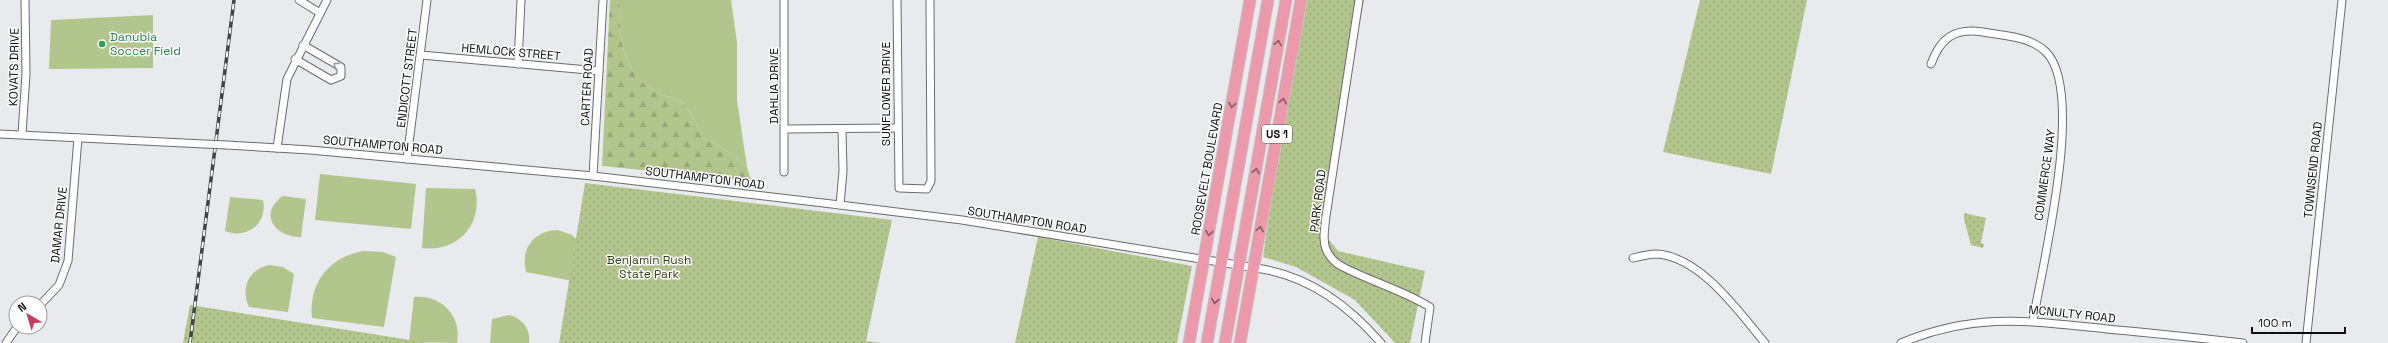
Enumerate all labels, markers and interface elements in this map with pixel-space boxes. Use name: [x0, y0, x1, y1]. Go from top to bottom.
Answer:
street label: ENDICOTT STREET: [393, 27, 421, 129]
street label: KOVATS DRIVE: [5, 28, 23, 106]
place label: Danubia Soccer Field: [110, 29, 181, 59]
marker: Danubia Soccer Field: [97, 39, 107, 49]
street label: HEMLOCK STREET: [461, 40, 561, 64]
one-way arrow: [1273, 40, 1282, 47]
street label: SUNFLOWER DRIVE: [878, 41, 894, 146]
street label: CARTER ROAD: [577, 48, 597, 126]
street label: DAHLIA DRIVE: [766, 48, 782, 124]
one-way arrow: [334, 63, 341, 70]
one-way arrow: [1278, 98, 1287, 104]
street label: ROOSEVELT BOULEVARD: [1187, 101, 1227, 237]
one-way arrow: [1228, 102, 1236, 108]
street label: TOWNSEND ROAD: [2300, 121, 2326, 219]
road number: US 1: [1262, 125, 1292, 143]
street label: COMMERCE WAY: [2031, 127, 2059, 222]
street label: SOUTHAMPTON ROAD: [322, 132, 444, 158]
street label: SOUTHAMPTON ROAD: [644, 163, 766, 193]
one-way arrow: [1251, 168, 1259, 175]
street label: PARK ROAD: [1306, 169, 1330, 233]
street label: DAMAR DRIVE: [47, 186, 71, 264]
street label: SOUTHAMPTON ROAD: [966, 203, 1088, 237]
one-way arrow: [1256, 226, 1264, 232]
one-way arrow: [1205, 230, 1214, 236]
park label: Benjamin Rush State Park: [607, 252, 691, 282]
north arrow: [8, 295, 48, 335]
one-way arrow: [1211, 297, 1219, 304]
text: N: [15, 299, 29, 315]
street label: MCNULTY ROAD: [2027, 301, 2117, 327]
scale bar: [2252, 309, 2345, 335]
text: 100 m: [2258, 315, 2292, 331]

